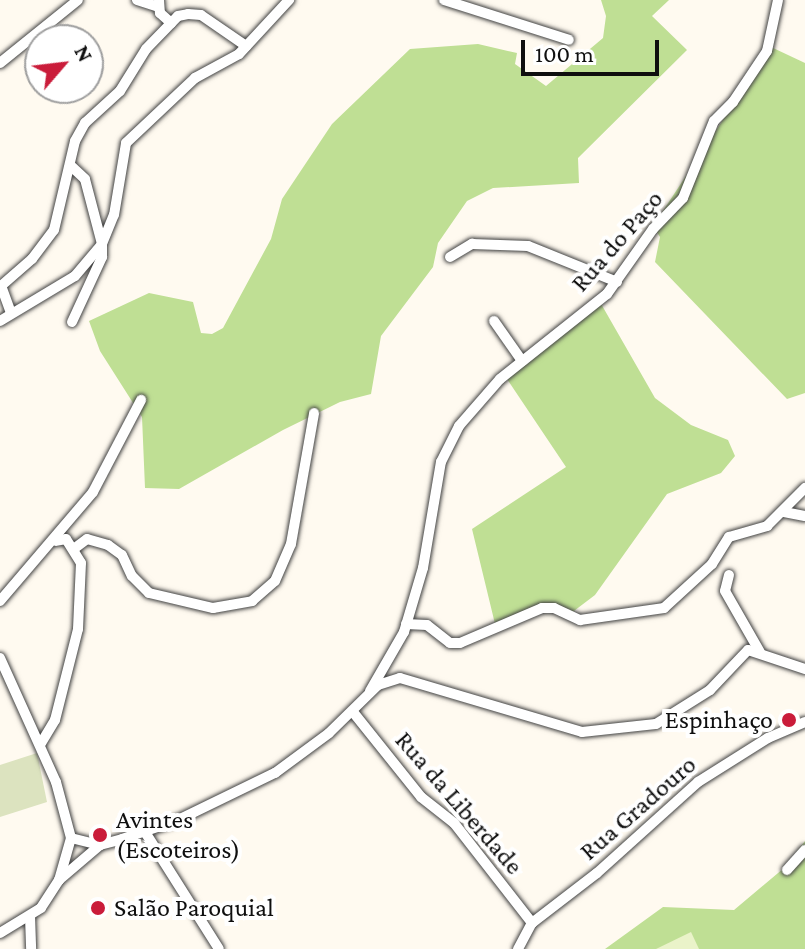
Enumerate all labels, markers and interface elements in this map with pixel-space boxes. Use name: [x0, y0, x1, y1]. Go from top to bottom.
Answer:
north arrow: [24, 24, 104, 104]
scale bar: [525, 24, 663, 74]
text: 100 m: [535, 40, 594, 67]
text: N: [69, 41, 98, 66]
street label: Rua do Paço: [564, 184, 670, 298]
place label: Espinhaço: [665, 704, 773, 736]
marker: Espinhaço: [780, 711, 798, 729]
street label: Rua da Liberdade: [388, 725, 530, 881]
street label: Rua Gradouro: [573, 749, 703, 867]
place label: Avintes (Escoteiros): [116, 804, 240, 866]
marker: Avintes (Escoteiros): [91, 826, 109, 844]
place label: Salão Paroquial: [114, 892, 274, 924]
marker: Salão Paroquial: [89, 899, 107, 917]

